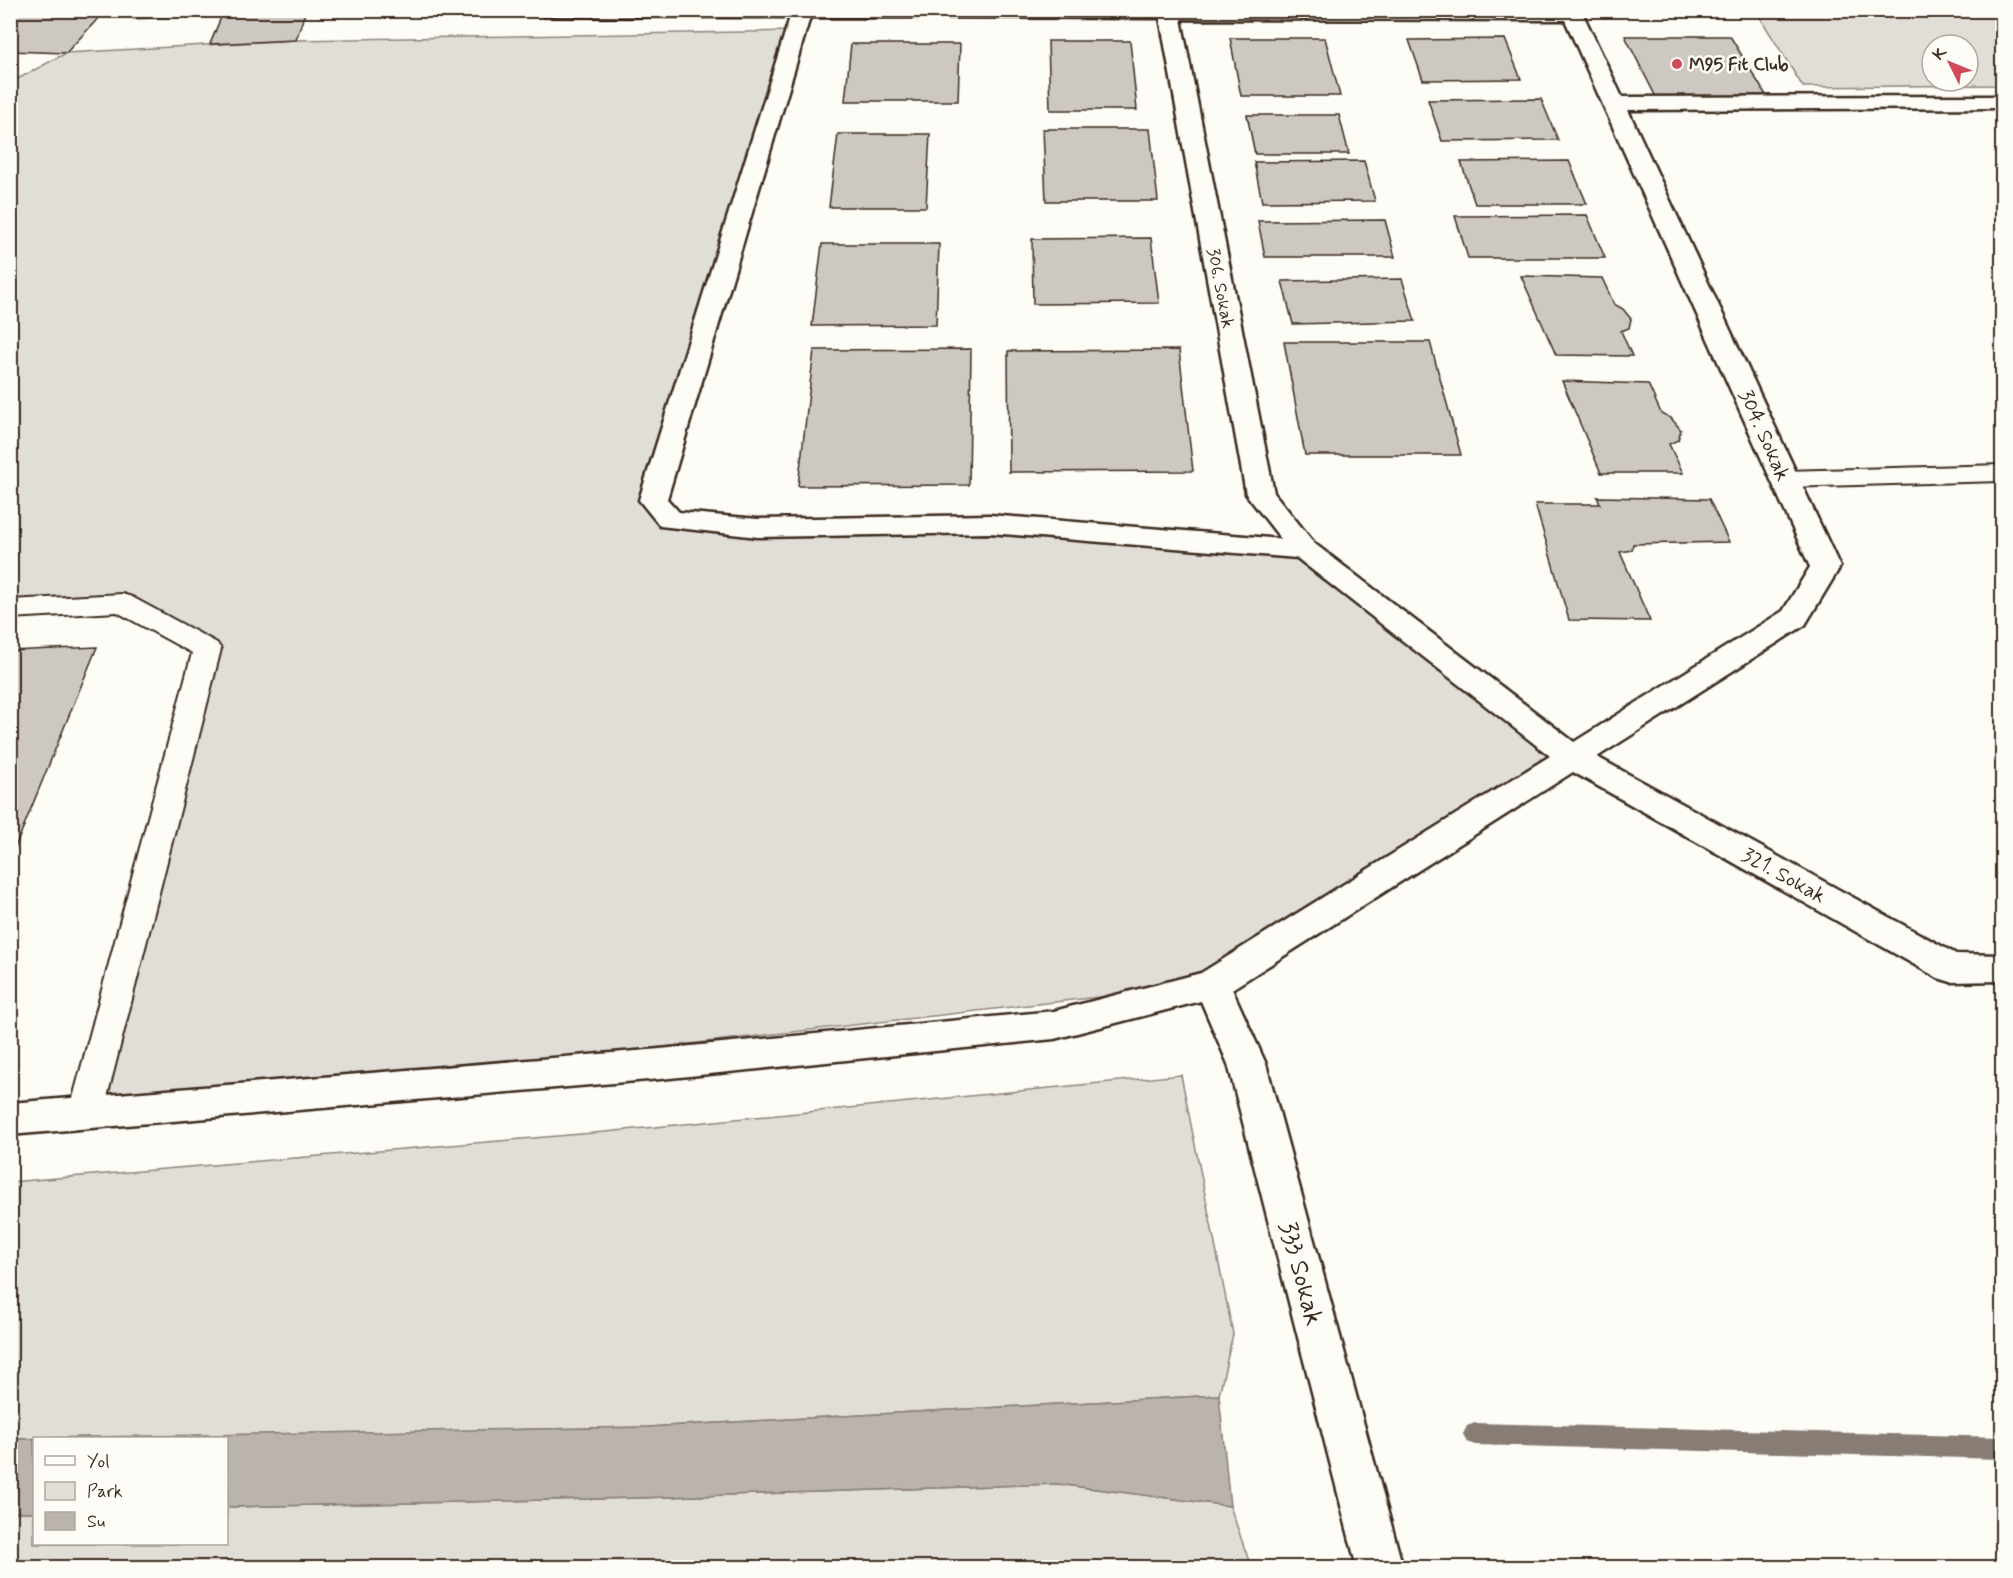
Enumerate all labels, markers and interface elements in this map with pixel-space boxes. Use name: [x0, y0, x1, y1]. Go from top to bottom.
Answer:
north arrow: [1920, 33, 1980, 93]
text: K: [1929, 42, 1952, 65]
place label: M95 Fit Club: [1689, 53, 1789, 77]
marker: M95 Fit Club: [1670, 57, 1684, 71]
street label: 306. Sokak: [1201, 246, 1240, 330]
street label: 304. Sokak: [1732, 385, 1797, 485]
street label: 321. Sokak: [1737, 841, 1831, 910]
street label: 333 Sokak: [1270, 1218, 1330, 1329]
legend: [33, 1437, 228, 1545]
text: Yol: [87, 1450, 110, 1474]
text: Park: [87, 1480, 123, 1504]
text: Su: [87, 1510, 105, 1534]

